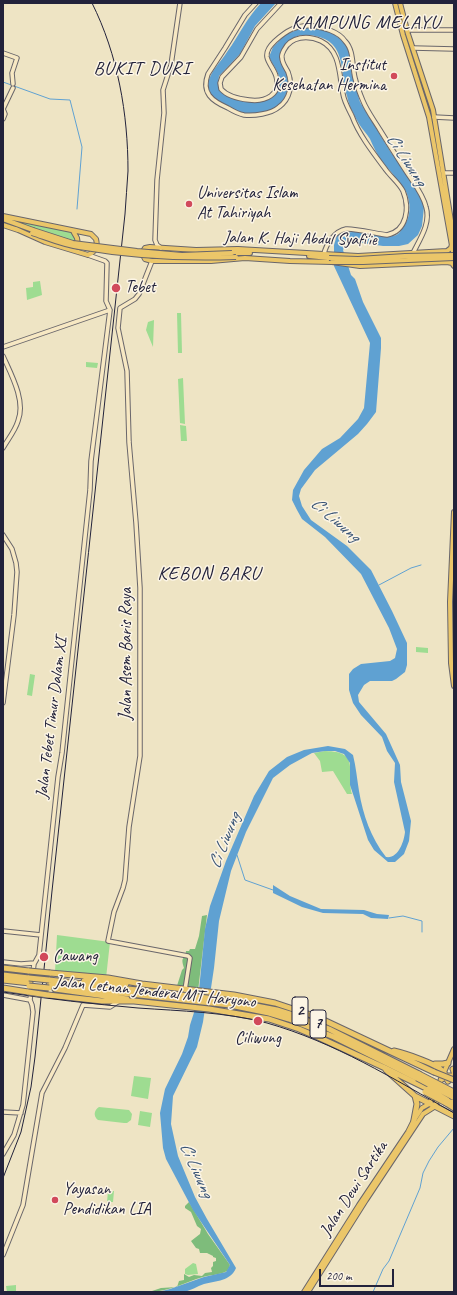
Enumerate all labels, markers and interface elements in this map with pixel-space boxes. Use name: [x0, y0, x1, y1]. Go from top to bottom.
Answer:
district label: KAMPUNG MELAYU: [291, 12, 441, 34]
place label: Institut Kesehatan Hermina: [272, 56, 386, 96]
district label: BUKIT DURI: [94, 58, 190, 80]
marker: Institut Kesehatan Hermina: [389, 71, 399, 81]
water label: Ci Liwung: [381, 130, 431, 190]
place label: Universitas Islam At Tahiriyah: [197, 184, 297, 224]
marker: Universitas Islam At Tahiriyah: [184, 199, 194, 209]
street label: Jalan K. Haji Abdul Syafi'ie: [223, 227, 377, 251]
place label: Tebet: [125, 278, 155, 298]
marker: Tebet: [110, 282, 122, 294]
water label: Ci Liwung: [306, 493, 364, 547]
district label: KEBON BARU: [158, 563, 260, 585]
street label: Jalan Asem Baris Raya: [117, 588, 137, 720]
street label: Jalan Tebet Timur Dalam XI: [32, 636, 72, 800]
water label: Ci Liwung: [204, 810, 246, 872]
place label: Cawang: [53, 947, 98, 967]
marker: Cawang: [38, 951, 50, 963]
street label: Jalan Letnan Jenderal MT Haryono: [54, 971, 256, 1013]
road number: 2: [292, 997, 308, 1025]
road number: 7: [310, 1010, 326, 1038]
marker: Ciliwung: [252, 1015, 264, 1027]
place label: Ciliwung: [235, 1029, 281, 1049]
street label: Jalan Dewi Sartika: [316, 1138, 392, 1240]
water label: Ci Liwung: [174, 1139, 218, 1201]
place label: Yayasan Pendidikan LIA: [63, 1180, 151, 1220]
marker: Yayasan Pendidikan LIA: [50, 1195, 60, 1205]
scale bar: [321, 1261, 396, 1287]
text: 200 m: [326, 1268, 352, 1284]

